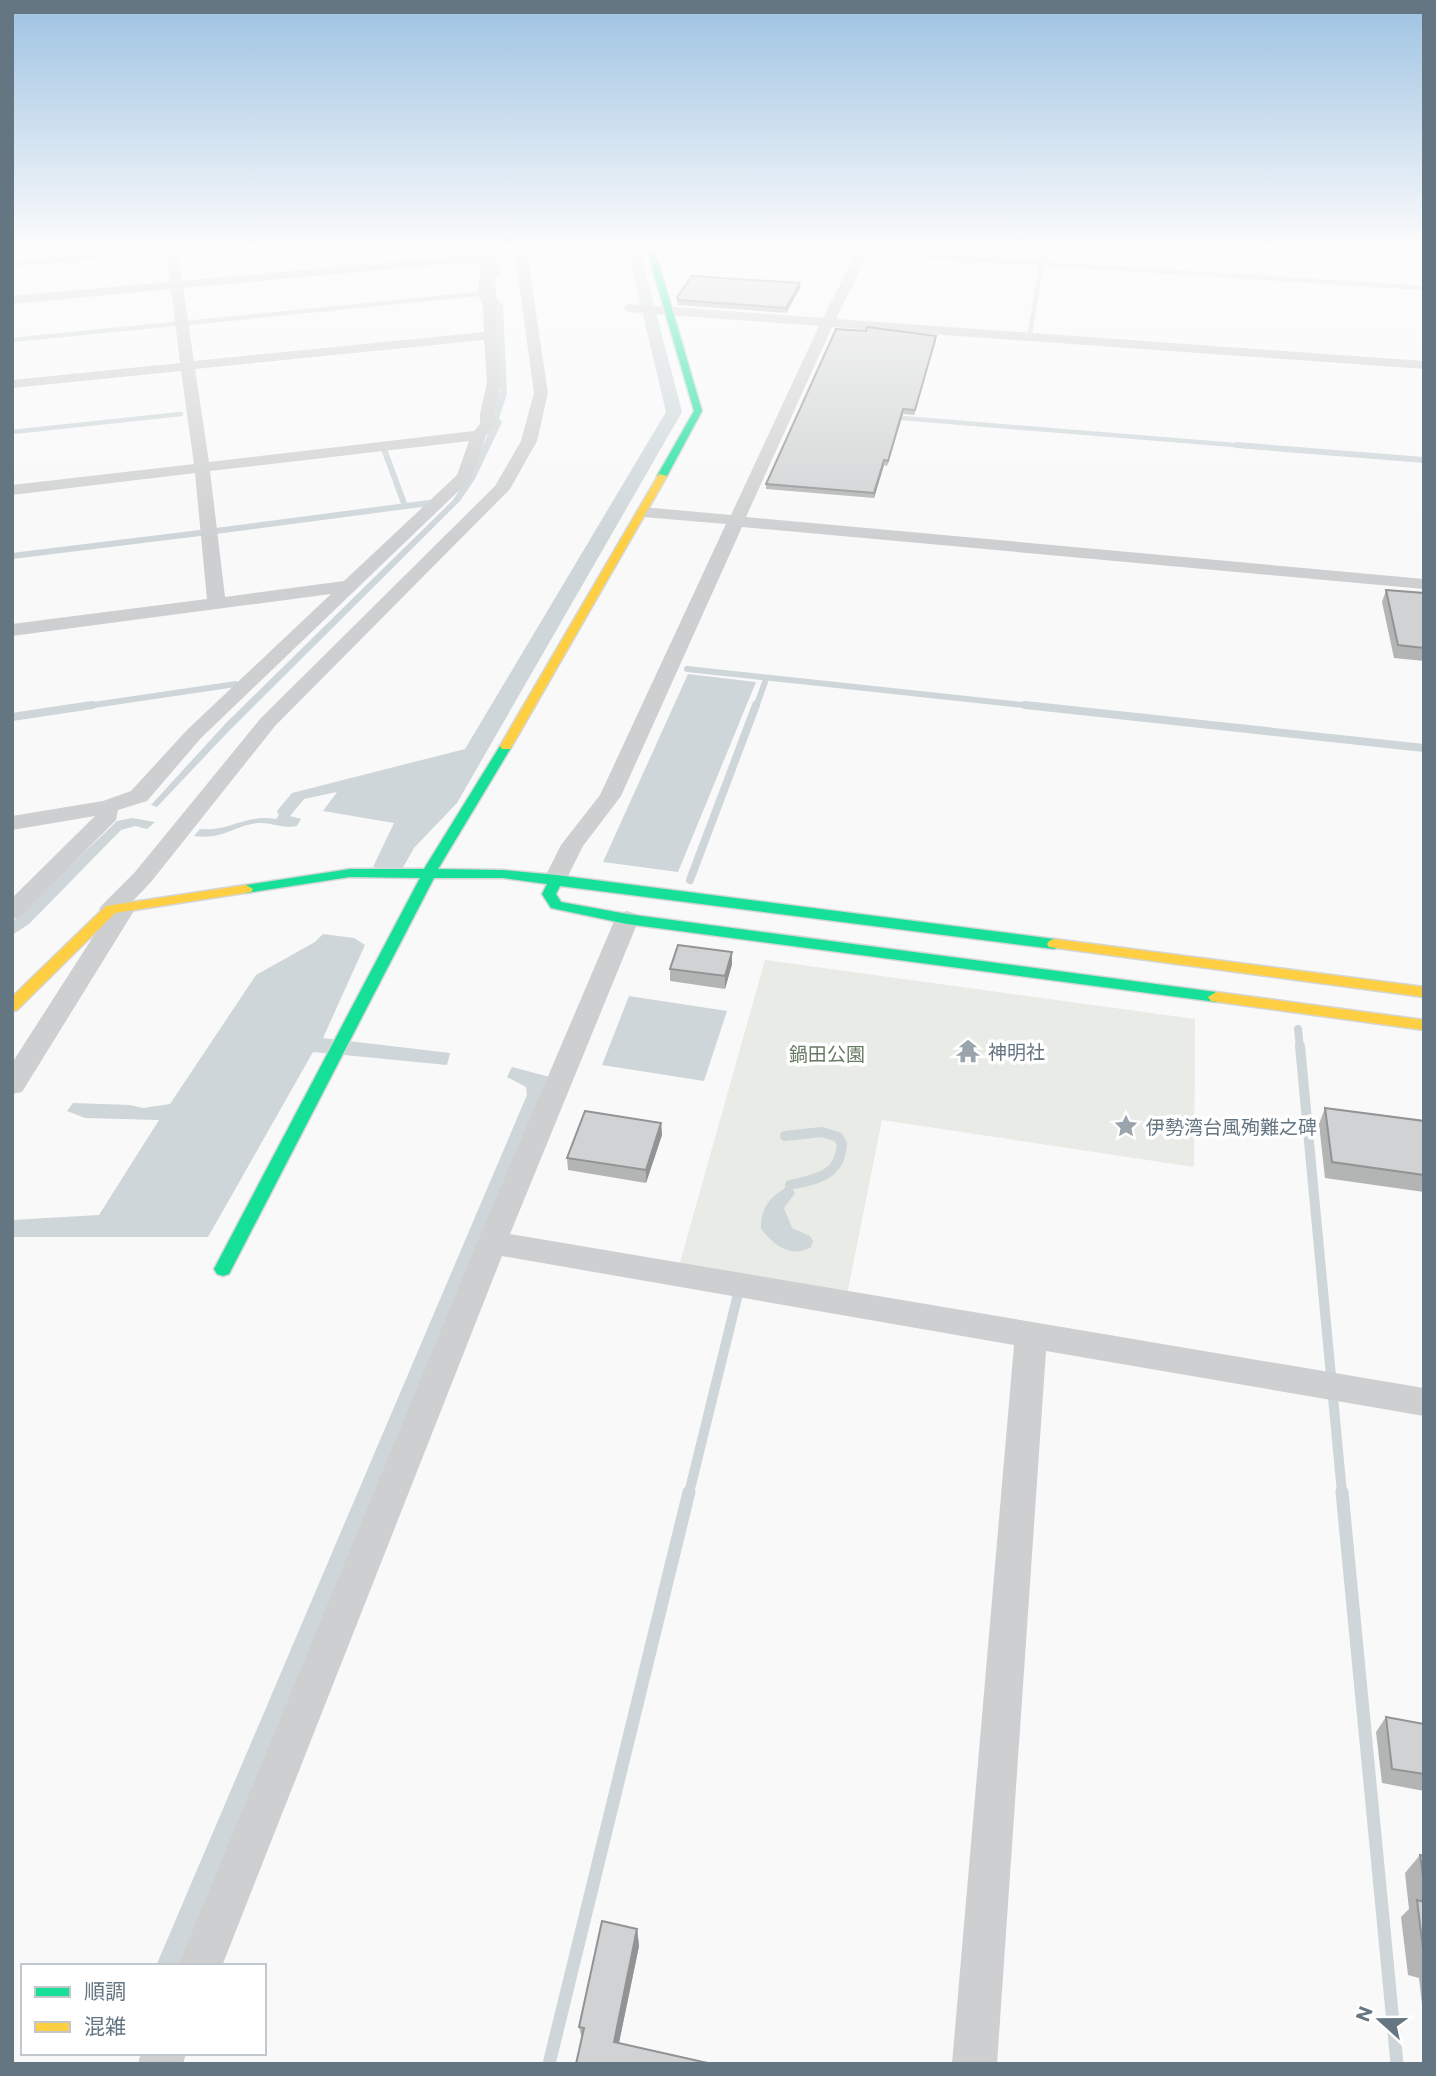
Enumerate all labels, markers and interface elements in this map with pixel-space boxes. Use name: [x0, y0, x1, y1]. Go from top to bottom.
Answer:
temple icon: 神明社: [954, 1037, 982, 1065]
place label: 神明社: [988, 1040, 1045, 1063]
park label: 鍋田公園: [789, 1042, 865, 1065]
place icon: 伊勢湾台風殉難之碑: [1112, 1112, 1140, 1140]
place label: 伊勢湾台風殉難之碑: [1146, 1115, 1317, 1138]
legend: [21, 1964, 266, 2055]
text: 順調: [84, 1978, 126, 2003]
north arrow: [1345, 1985, 1415, 2055]
text: N: [1350, 2003, 1377, 2025]
text: 混雑: [84, 2013, 126, 2038]

